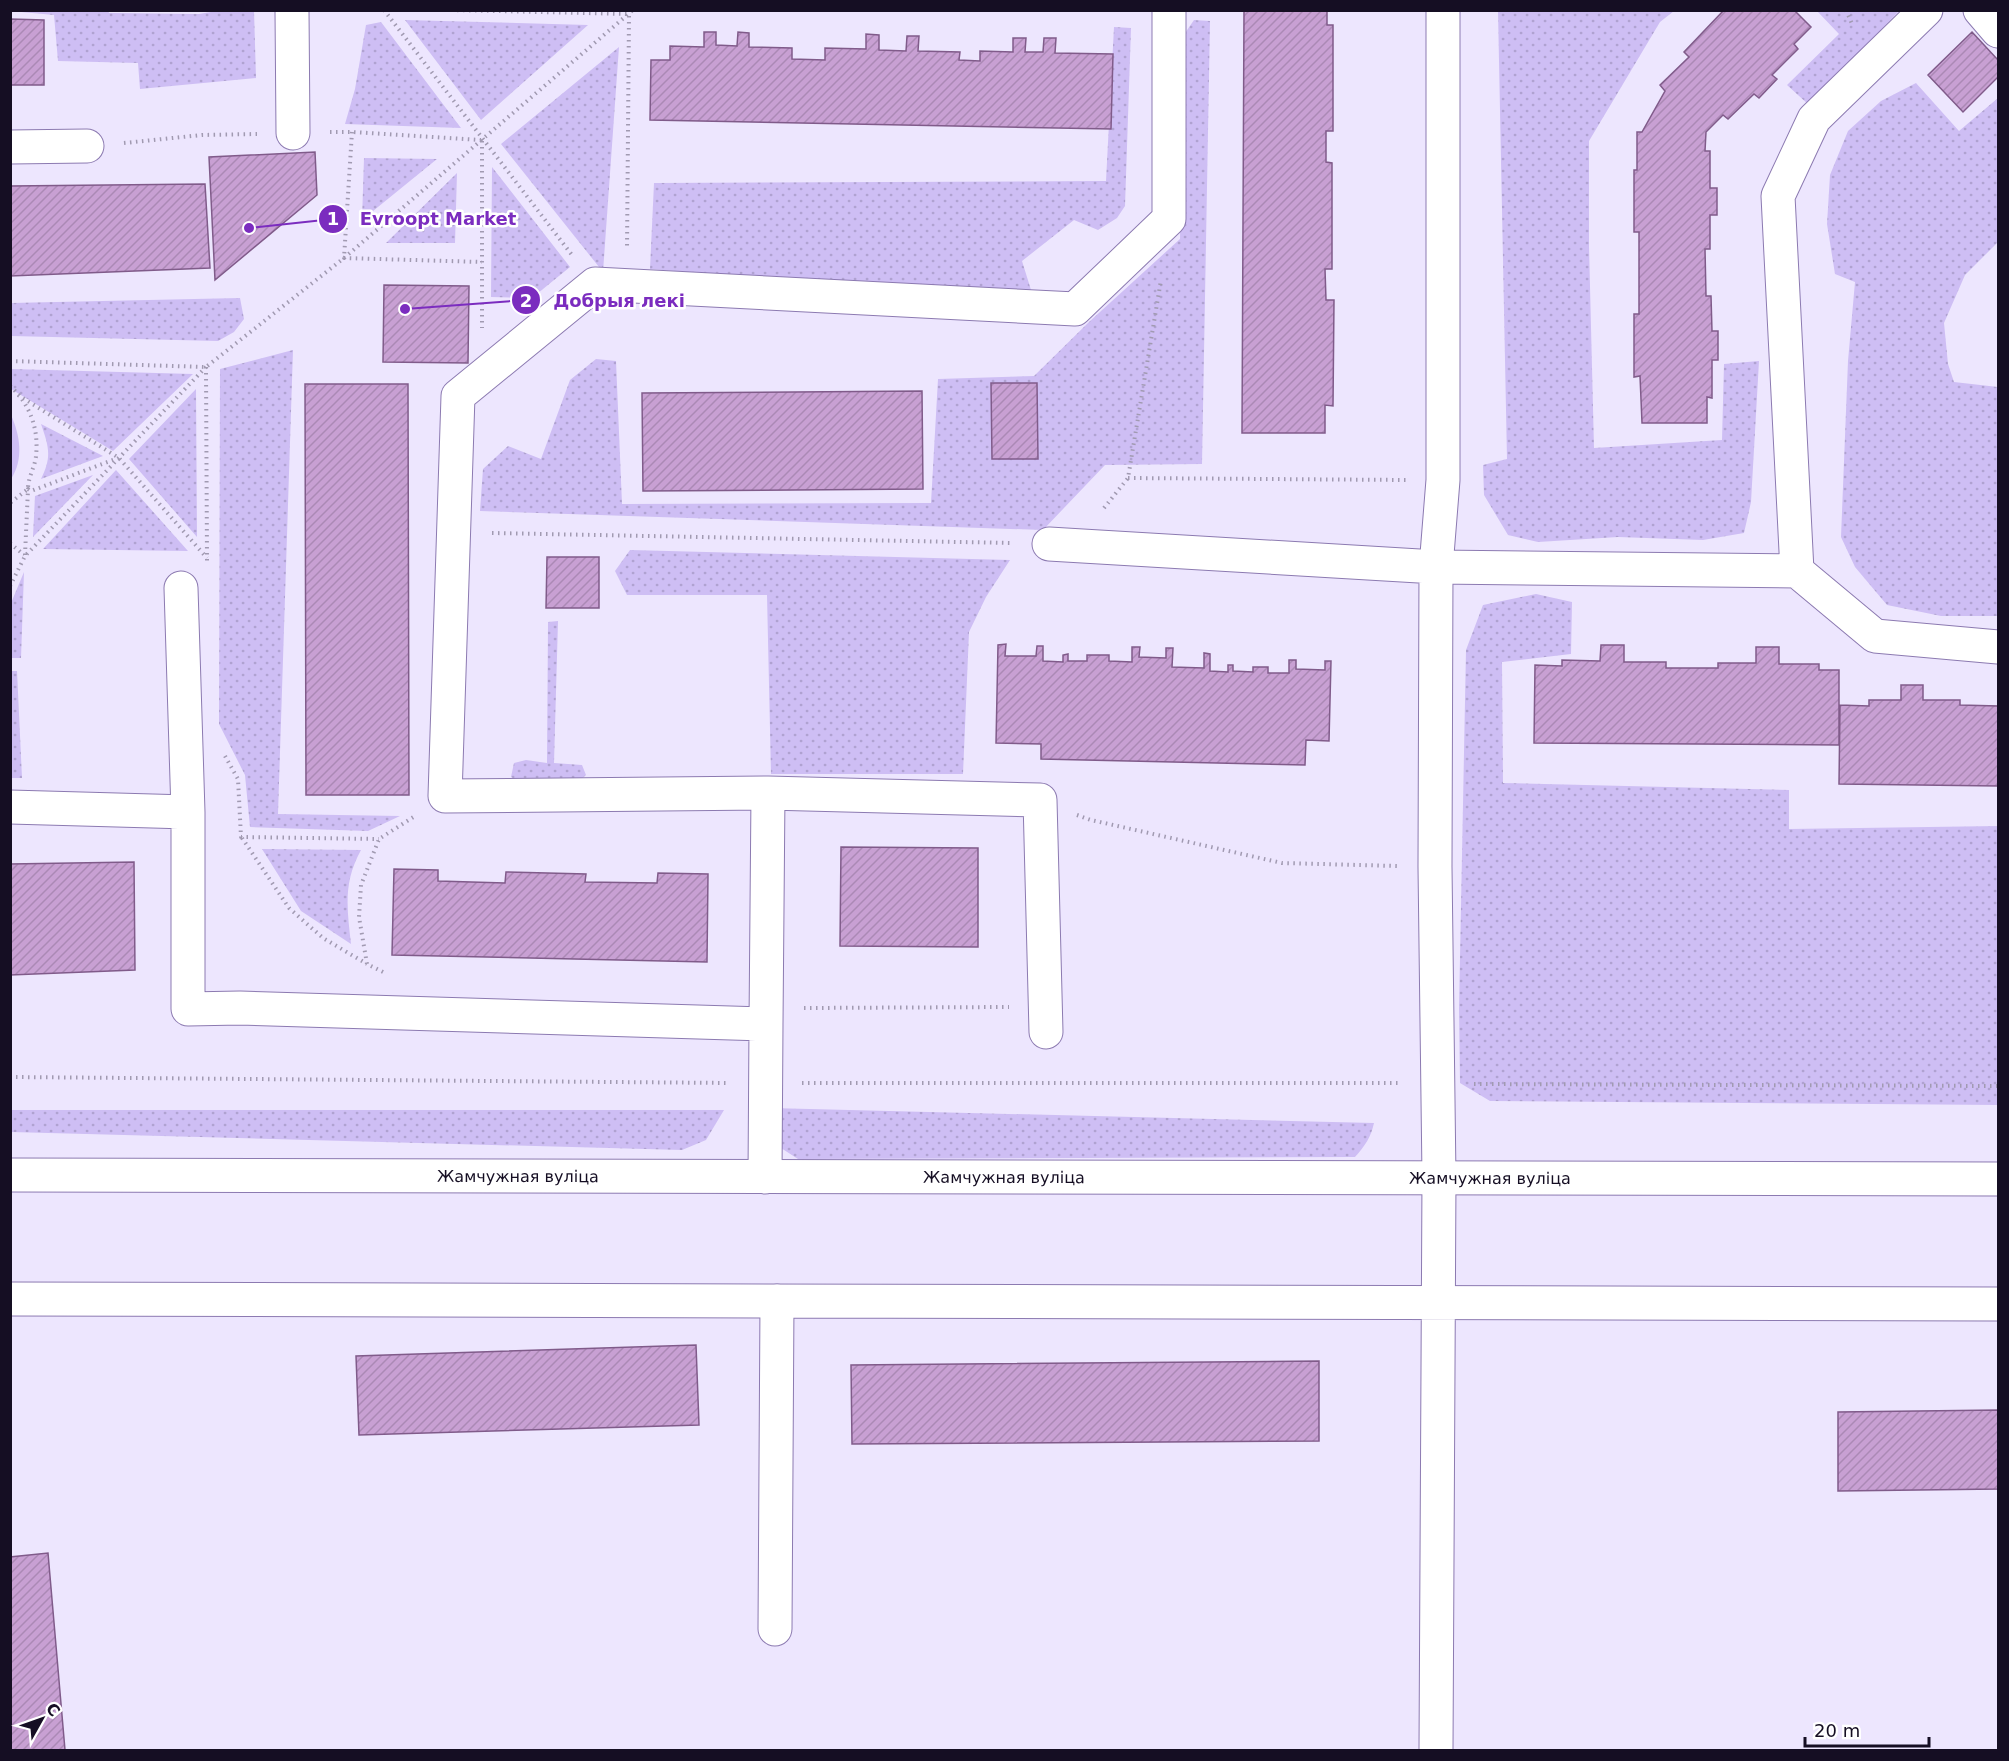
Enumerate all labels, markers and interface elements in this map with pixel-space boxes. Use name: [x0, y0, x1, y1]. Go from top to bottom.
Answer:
callout: Evroopt Market: [318, 201, 529, 237]
text: 1: [327, 208, 339, 229]
text: Evroopt Market: [360, 208, 517, 229]
callout: Добрыя лекі: [511, 282, 697, 318]
text: 2: [520, 290, 532, 311]
text: Добрыя лекі: [553, 290, 685, 311]
street label: Жамчужная вуліца: [437, 1167, 599, 1186]
street label: Жамчужная вуліца: [923, 1168, 1085, 1187]
street label: Жамчужная вуліца: [1409, 1169, 1571, 1188]
north arrow: [12, 1689, 72, 1749]
text: С: [42, 1699, 64, 1720]
scale bar: [1805, 1710, 1930, 1748]
text: 20 m: [1814, 1720, 1860, 1741]

